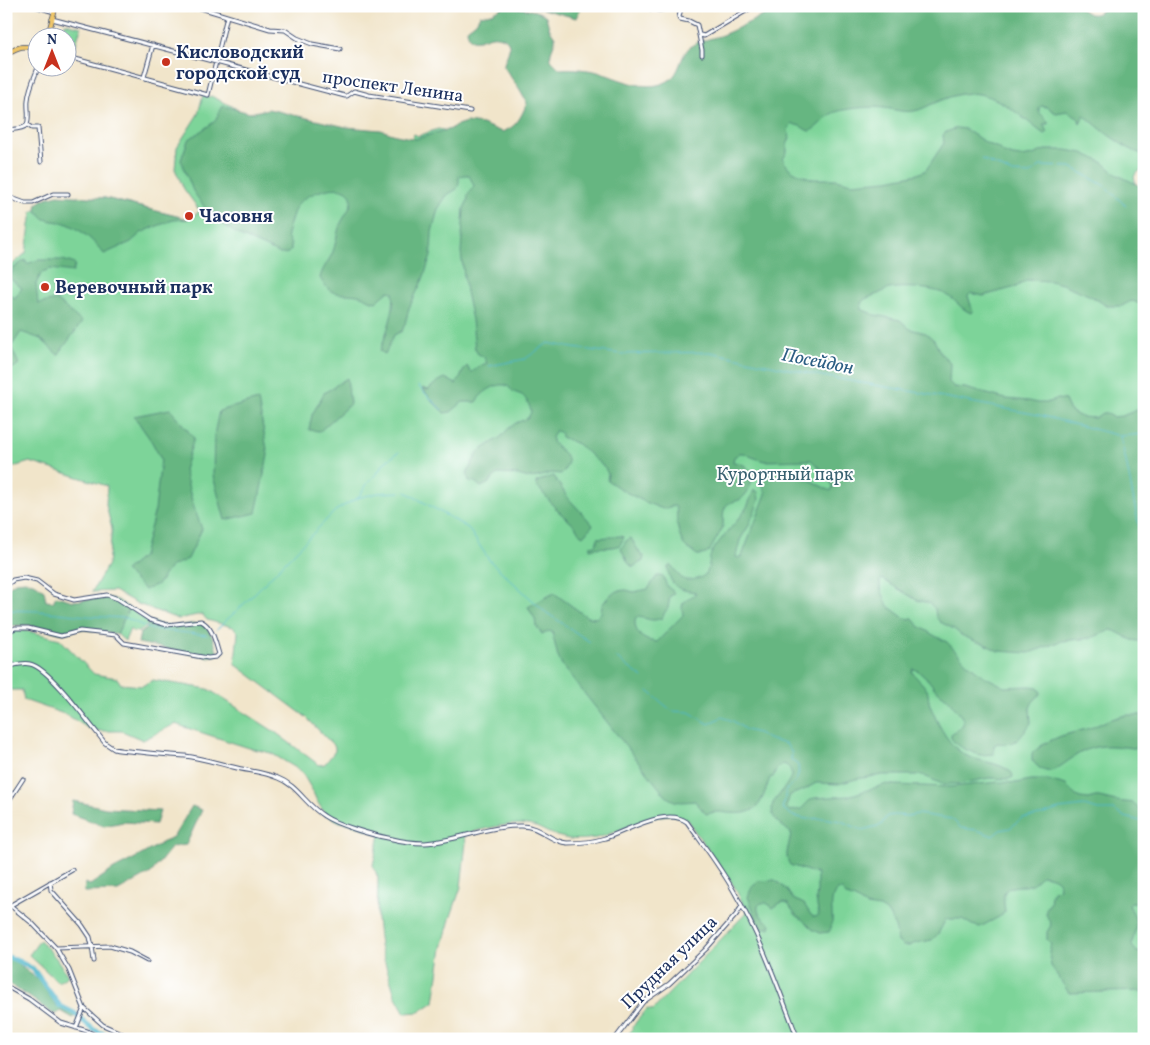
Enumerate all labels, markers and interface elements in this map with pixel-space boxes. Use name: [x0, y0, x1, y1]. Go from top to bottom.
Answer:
north arrow: [28, 28, 78, 78]
text: N: [47, 31, 57, 50]
place label: Кисловодский городской суд: [176, 41, 304, 87]
marker: Кисловодский городской суд: [160, 56, 172, 68]
street label: проспект Ленина: [321, 65, 465, 110]
place label: Часовня: [199, 205, 273, 230]
marker: Часовня: [183, 210, 195, 222]
place label: Веревочный парк: [55, 276, 213, 301]
marker: Веревочный парк: [39, 281, 51, 293]
water label: Посейдон: [780, 342, 856, 382]
park label: Курортный парк: [717, 463, 854, 488]
street label: Прудная улица: [616, 911, 724, 1016]

